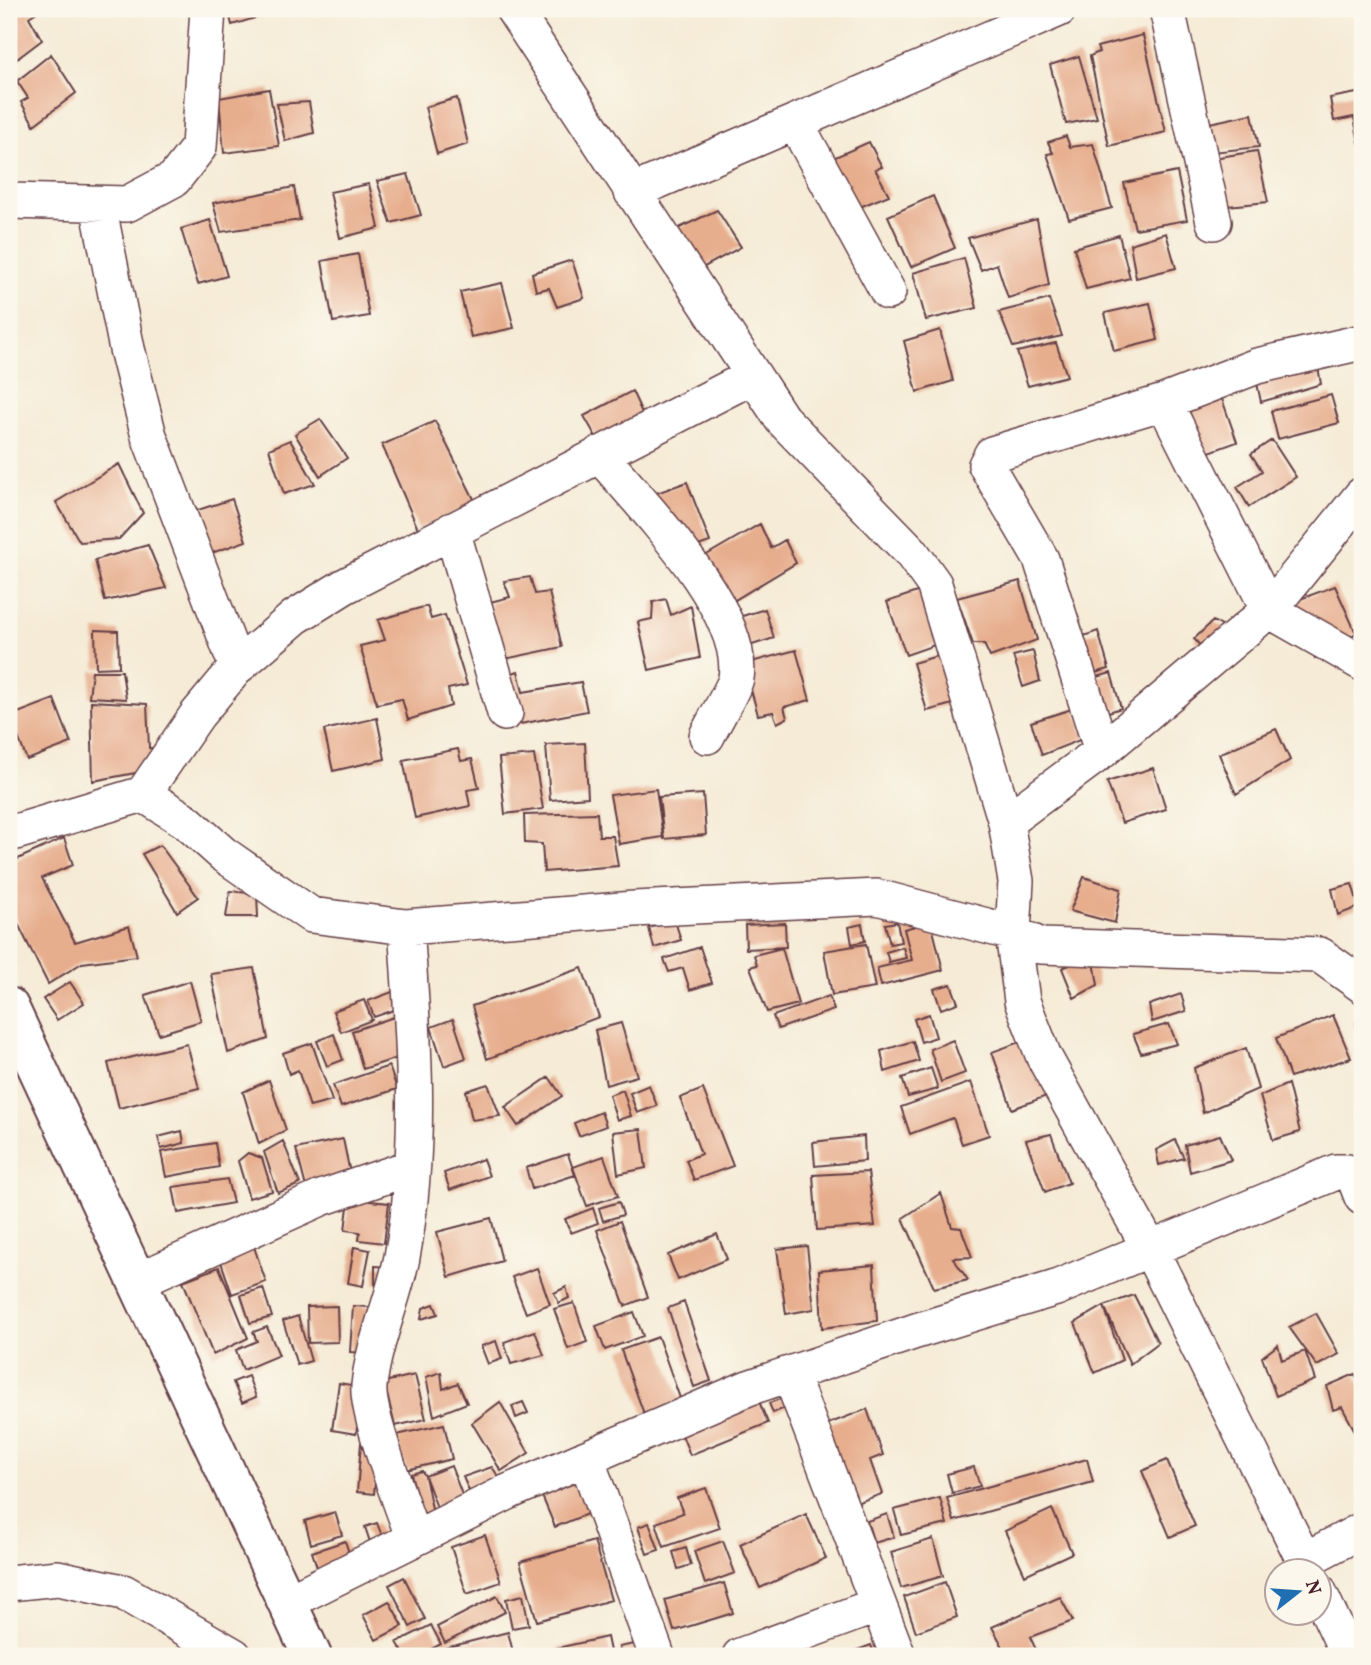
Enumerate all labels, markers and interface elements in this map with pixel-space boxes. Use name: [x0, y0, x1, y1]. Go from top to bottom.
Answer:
north arrow: [1262, 1556, 1332, 1626]
text: N: [1298, 1577, 1327, 1598]

